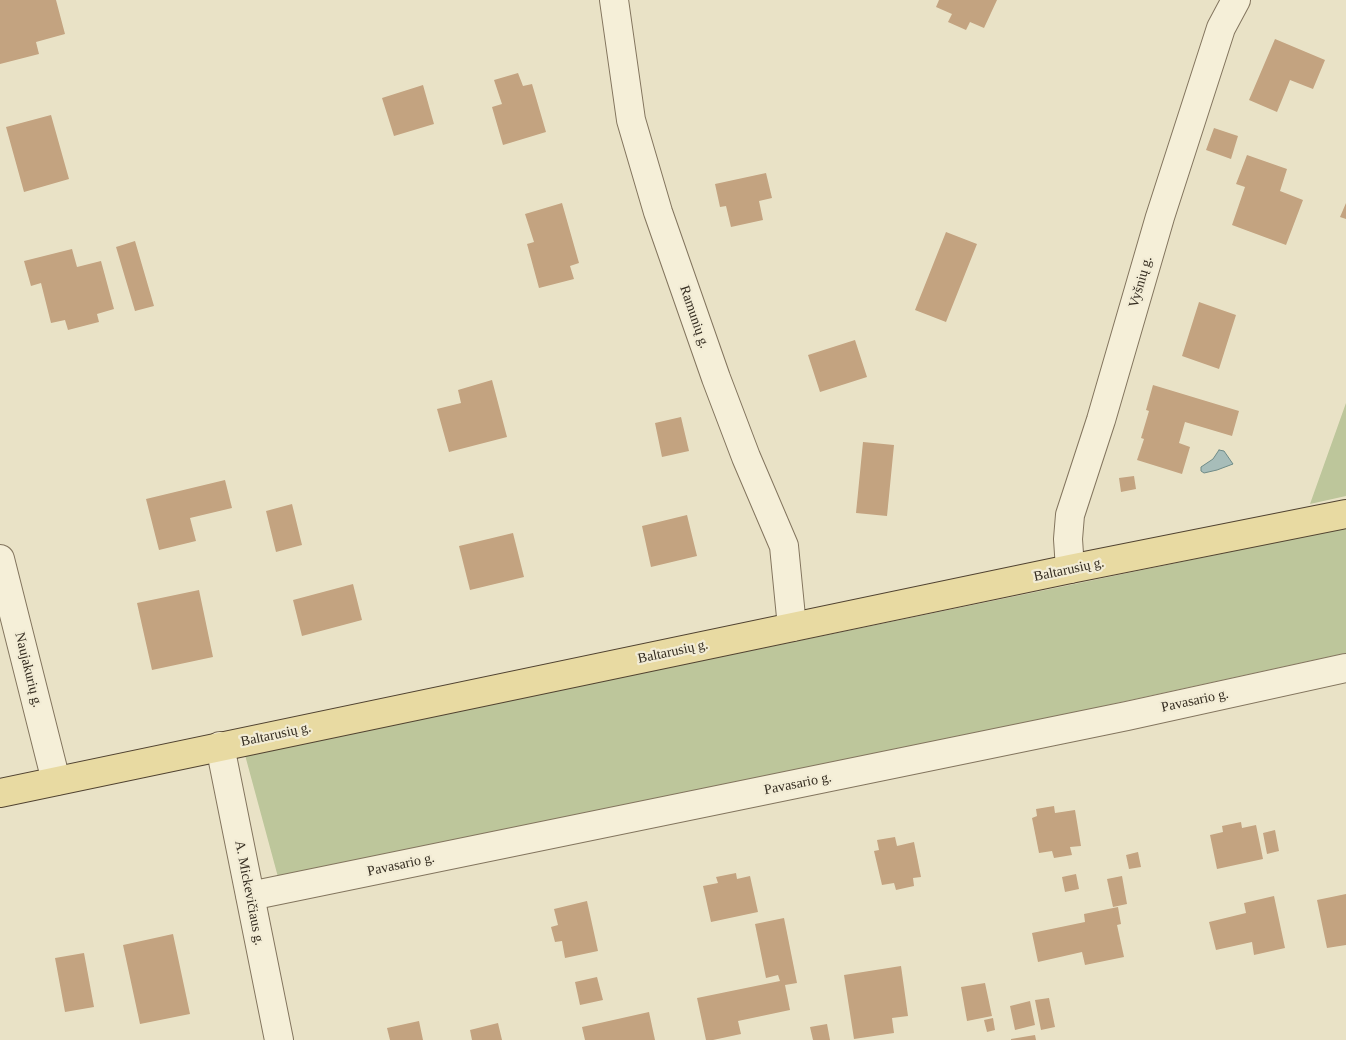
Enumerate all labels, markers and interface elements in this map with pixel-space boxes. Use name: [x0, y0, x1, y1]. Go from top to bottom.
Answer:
street label: Vyšnių g.: [1126, 254, 1156, 310]
street label: Ramunių g.: [675, 283, 713, 351]
street label: Baltarusių g.: [1032, 554, 1106, 586]
street label: Naujakurių g.: [11, 631, 45, 709]
street label: Baltarusių g.: [636, 636, 710, 668]
street label: Pavasario g.: [1160, 686, 1230, 716]
street label: Baltarusių g.: [239, 719, 313, 751]
street label: Pavasario g.: [763, 769, 833, 799]
street label: A. Mickevičiaus g.: [231, 839, 267, 947]
street label: Pavasario g.: [366, 850, 436, 880]

